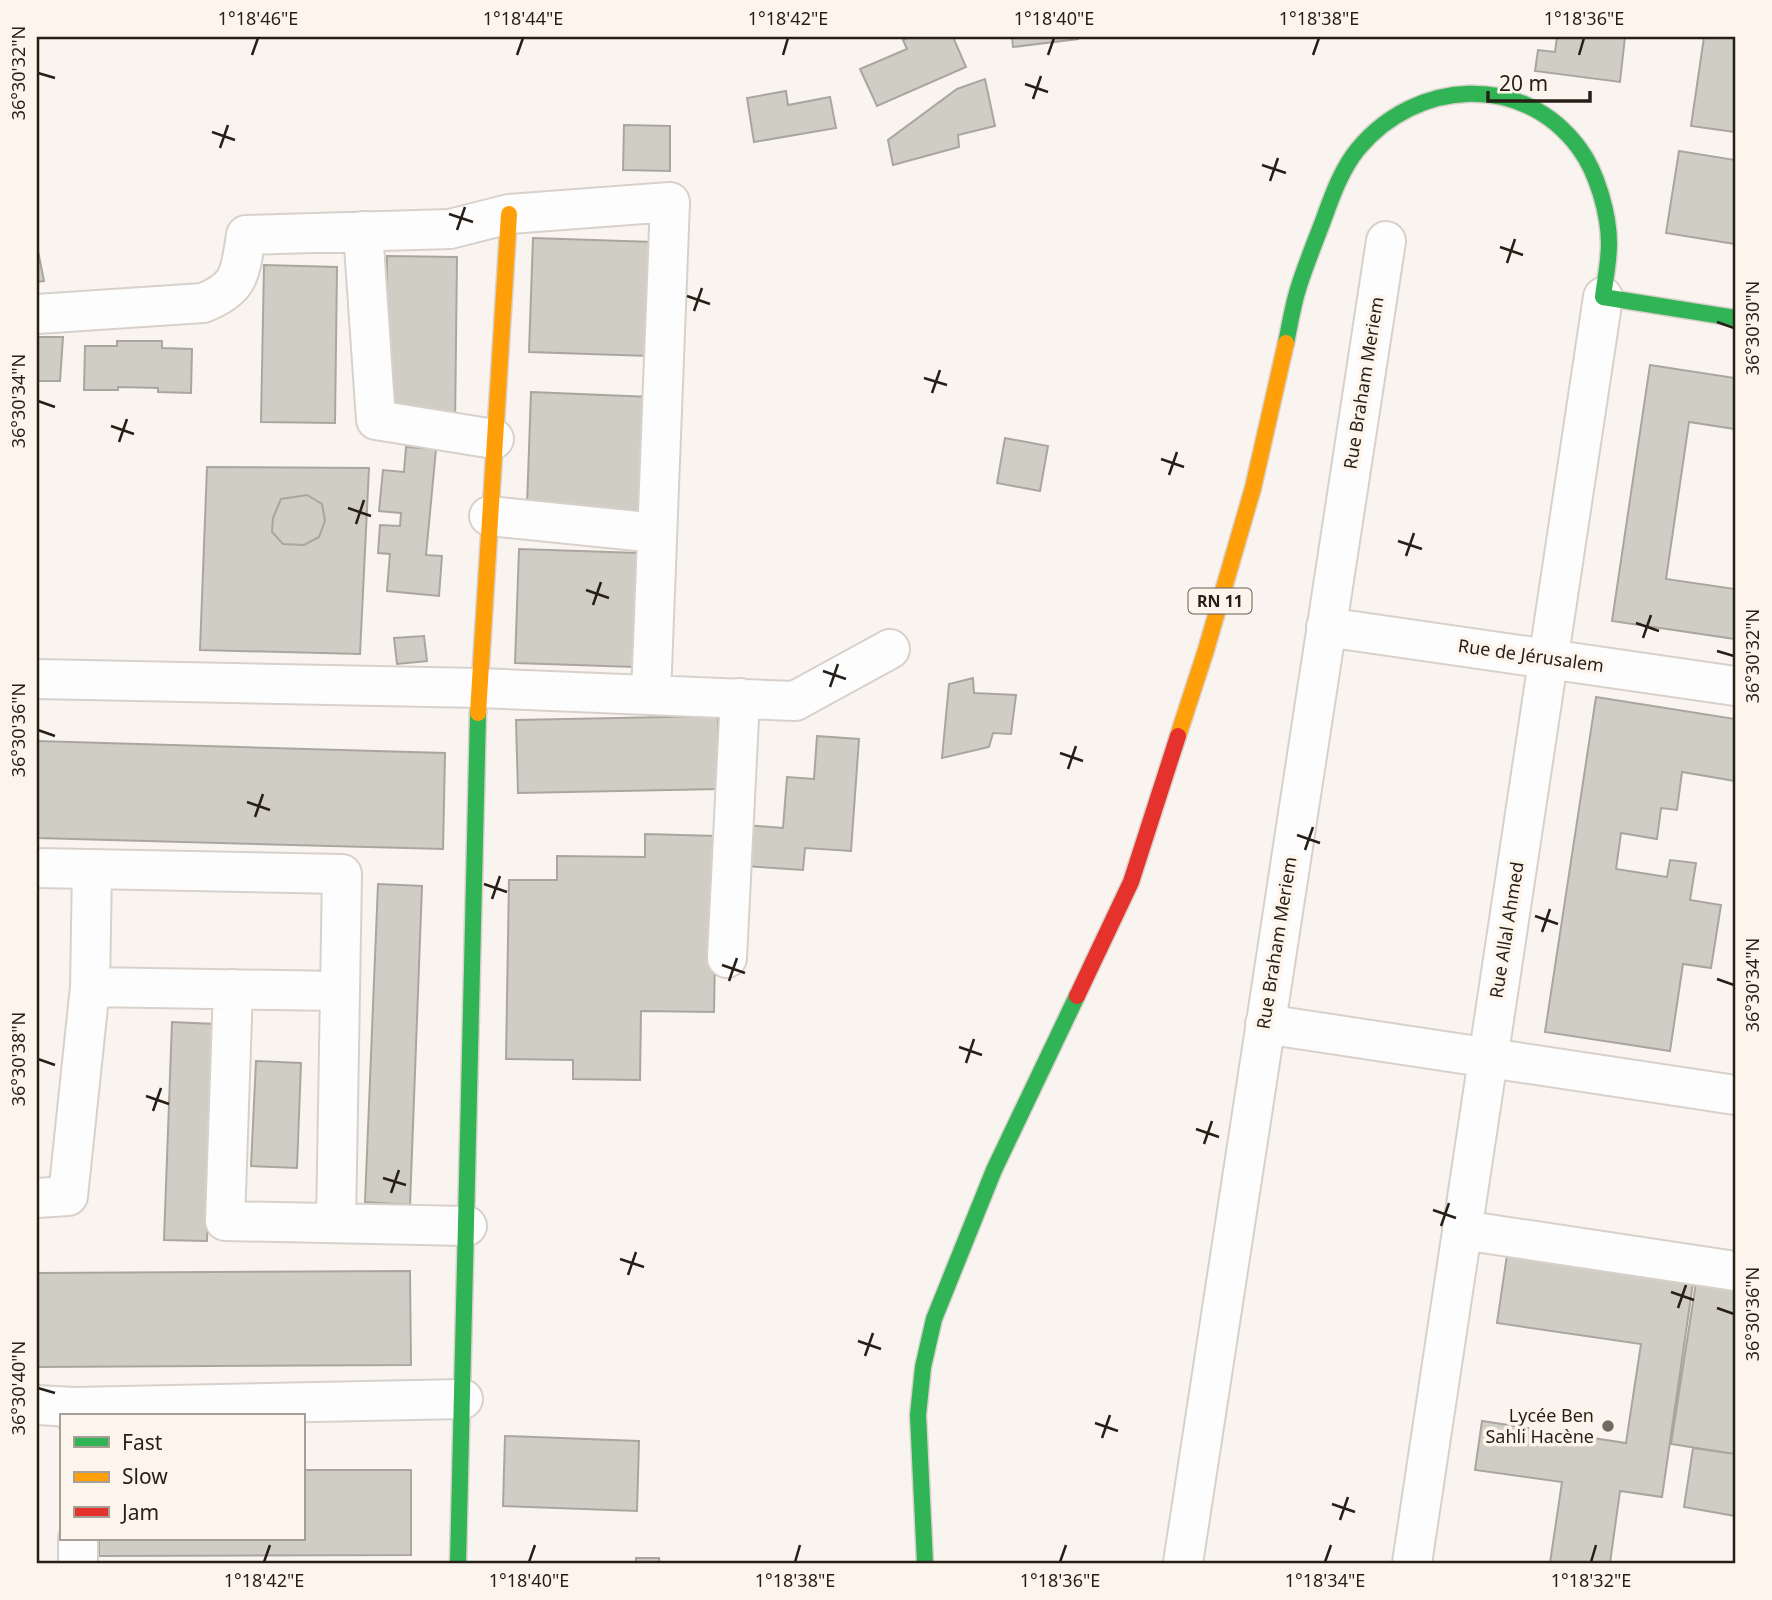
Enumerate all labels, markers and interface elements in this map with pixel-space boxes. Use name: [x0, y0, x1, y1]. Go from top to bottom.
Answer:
text: 1°18'46"E: [218, 6, 298, 30]
text: 1°18'44"E: [483, 6, 563, 30]
text: 1°18'42"E: [748, 6, 828, 30]
text: 1°18'40"E: [1014, 6, 1094, 30]
text: 1°18'38"E: [1279, 6, 1359, 30]
text: 1°18'36"E: [1544, 6, 1624, 30]
text: 36°30'32"N: [6, 26, 30, 120]
scale bar: [1488, 60, 1590, 104]
text: 20 m: [1499, 69, 1548, 97]
text: 36°30'30"N: [1740, 281, 1764, 375]
street label: Rue Braham Meriem: [1338, 295, 1388, 471]
text: 36°30'34"N: [6, 354, 30, 448]
road number: RN 11: [1188, 588, 1252, 614]
text: 36°30'32"N: [1740, 609, 1764, 703]
street label: Rue de Jérusalem: [1457, 633, 1606, 677]
text: 36°30'36"N: [6, 683, 30, 777]
street label: Rue Braham Meriem: [1251, 855, 1301, 1031]
street label: Rue Allal Ahmed: [1483, 860, 1529, 1000]
text: 36°30'34"N: [1740, 938, 1764, 1032]
text: 36°30'38"N: [6, 1012, 30, 1106]
text: 36°30'36"N: [1740, 1267, 1764, 1361]
text: 36°30'40"N: [6, 1341, 30, 1435]
place label: Lycée Ben Sahli Hacène: [1485, 1403, 1594, 1448]
legend: [60, 1414, 304, 1540]
marker: Lycée Ben Sahli Hacène: [1600, 1418, 1616, 1434]
text: Fast: [122, 1428, 163, 1456]
text: Slow: [122, 1462, 168, 1490]
text: Jam: [120, 1498, 159, 1526]
text: 1°18'42"E: [224, 1568, 304, 1592]
text: 1°18'40"E: [489, 1568, 569, 1592]
text: 1°18'38"E: [755, 1568, 835, 1592]
text: 1°18'36"E: [1020, 1568, 1100, 1592]
text: 1°18'34"E: [1285, 1568, 1365, 1592]
text: 1°18'32"E: [1551, 1568, 1631, 1592]

